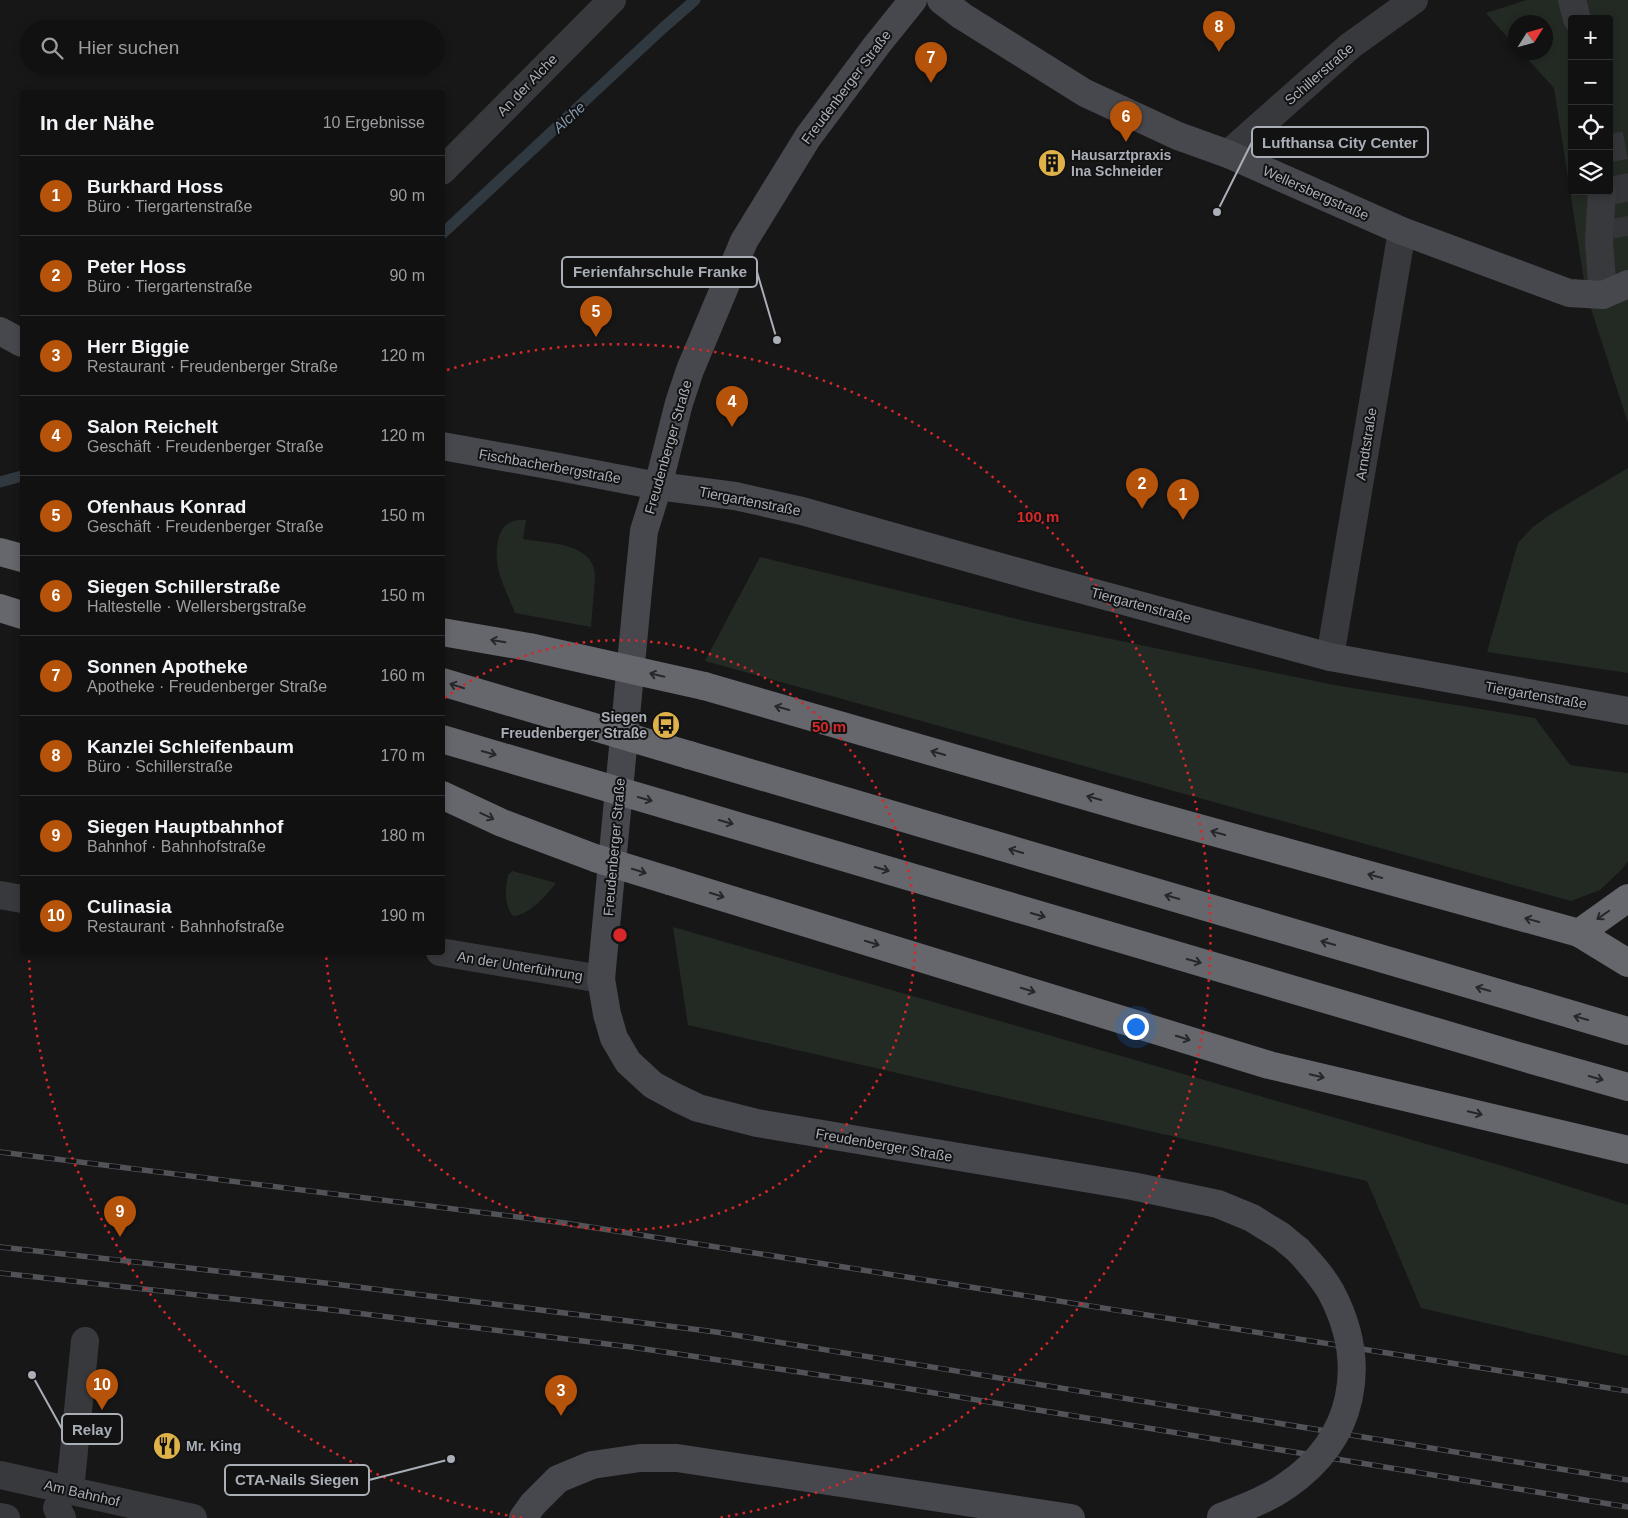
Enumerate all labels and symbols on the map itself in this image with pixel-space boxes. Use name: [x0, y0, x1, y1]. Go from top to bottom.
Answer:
pin: 8: [1203, 11, 1235, 52]
north arrow: [1508, 15, 1553, 60]
street label: Freudenberger Straße: [798, 27, 894, 147]
street label: Schillerstraße: [1281, 40, 1357, 108]
pin: 7: [915, 42, 947, 83]
street label: An der Alche: [494, 51, 560, 119]
water label: Alche: [549, 98, 589, 137]
pin: 6: [1110, 101, 1142, 142]
callout: Lufthansa City Center: [1252, 127, 1428, 157]
text: Lufthansa City Center: [1262, 134, 1418, 151]
place label: Hausarztpraxis Ina Schneider: [1071, 147, 1172, 179]
building icon: Hausarztpraxis Ina Schneider: [1037, 148, 1067, 178]
street label: Wellersbergstraße: [1261, 162, 1372, 224]
callout: Ferienfahrschule Franke: [562, 257, 757, 287]
text: Ferienfahrschule Franke: [573, 263, 747, 280]
pin: 5: [580, 296, 612, 337]
street label: Freudenberger Straße: [641, 378, 695, 516]
pin: 4: [716, 386, 748, 427]
street label: Arndtstraße: [1352, 406, 1380, 481]
street label: Fischbacherbergstraße: [478, 446, 622, 486]
pin: 2: [1126, 468, 1158, 509]
pin: 1: [1167, 479, 1199, 520]
street label: Tiergartenstraße: [698, 483, 802, 519]
text: 100 m: [1017, 508, 1059, 525]
street label: Tiergartenstraße: [1089, 584, 1193, 626]
one-way arrow: [490, 636, 506, 646]
one-way arrow: [649, 670, 665, 679]
street label: Tiergartenstraße: [1484, 678, 1588, 712]
one-way arrow: [450, 681, 466, 691]
one-way arrow: [774, 703, 790, 713]
place label: Siegen Freudenberger Straße: [501, 709, 647, 741]
bus stop icon: Siegen Freudenberger Straße: [651, 710, 681, 740]
text: 50 m: [812, 718, 846, 735]
one-way arrow: [930, 748, 946, 758]
one-way arrow: [481, 749, 497, 758]
street label: Freudenberger Straße: [600, 777, 628, 917]
one-way arrow: [1087, 793, 1103, 803]
one-way arrow: [637, 794, 653, 804]
one-way arrow: [479, 811, 494, 821]
one-way arrow: [718, 818, 734, 828]
one-way arrow: [1211, 828, 1227, 837]
one-way arrow: [1008, 846, 1024, 856]
one-way arrow: [874, 864, 890, 874]
one-way arrow: [631, 867, 647, 876]
one-way arrow: [1367, 871, 1383, 881]
one-way arrow: [709, 891, 724, 900]
one-way arrow: [1164, 892, 1180, 902]
one-way arrow: [1030, 910, 1046, 920]
one-way arrow: [1596, 910, 1610, 920]
one-way arrow: [1524, 914, 1540, 924]
centre of rings: [611, 926, 629, 944]
one-way arrow: [864, 938, 880, 948]
one-way arrow: [1320, 938, 1336, 948]
street label: An der Unterführung: [456, 948, 584, 984]
one-way arrow: [1185, 956, 1201, 966]
one-way arrow: [1476, 984, 1492, 993]
one-way arrow: [1019, 986, 1035, 996]
one-way arrow: [1574, 1012, 1590, 1022]
your location: [1123, 1014, 1149, 1040]
one-way arrow: [1175, 1034, 1191, 1044]
one-way arrow: [1308, 1072, 1324, 1081]
one-way arrow: [1587, 1074, 1603, 1084]
one-way arrow: [1466, 1109, 1482, 1118]
street label: Freudenberger Straße: [814, 1125, 954, 1165]
pin: 9: [104, 1196, 136, 1237]
pin: 10: [86, 1369, 118, 1410]
pin: 3: [545, 1375, 577, 1416]
callout: Relay: [62, 1414, 122, 1444]
text: Relay: [72, 1421, 113, 1438]
restaurant icon: Mr. King: [152, 1431, 182, 1461]
place label: Mr. King: [186, 1438, 241, 1454]
callout: CTA-Nails Siegen: [225, 1465, 369, 1495]
text: CTA-Nails Siegen: [235, 1471, 359, 1488]
street label: Am Bahnhof: [43, 1477, 121, 1509]

